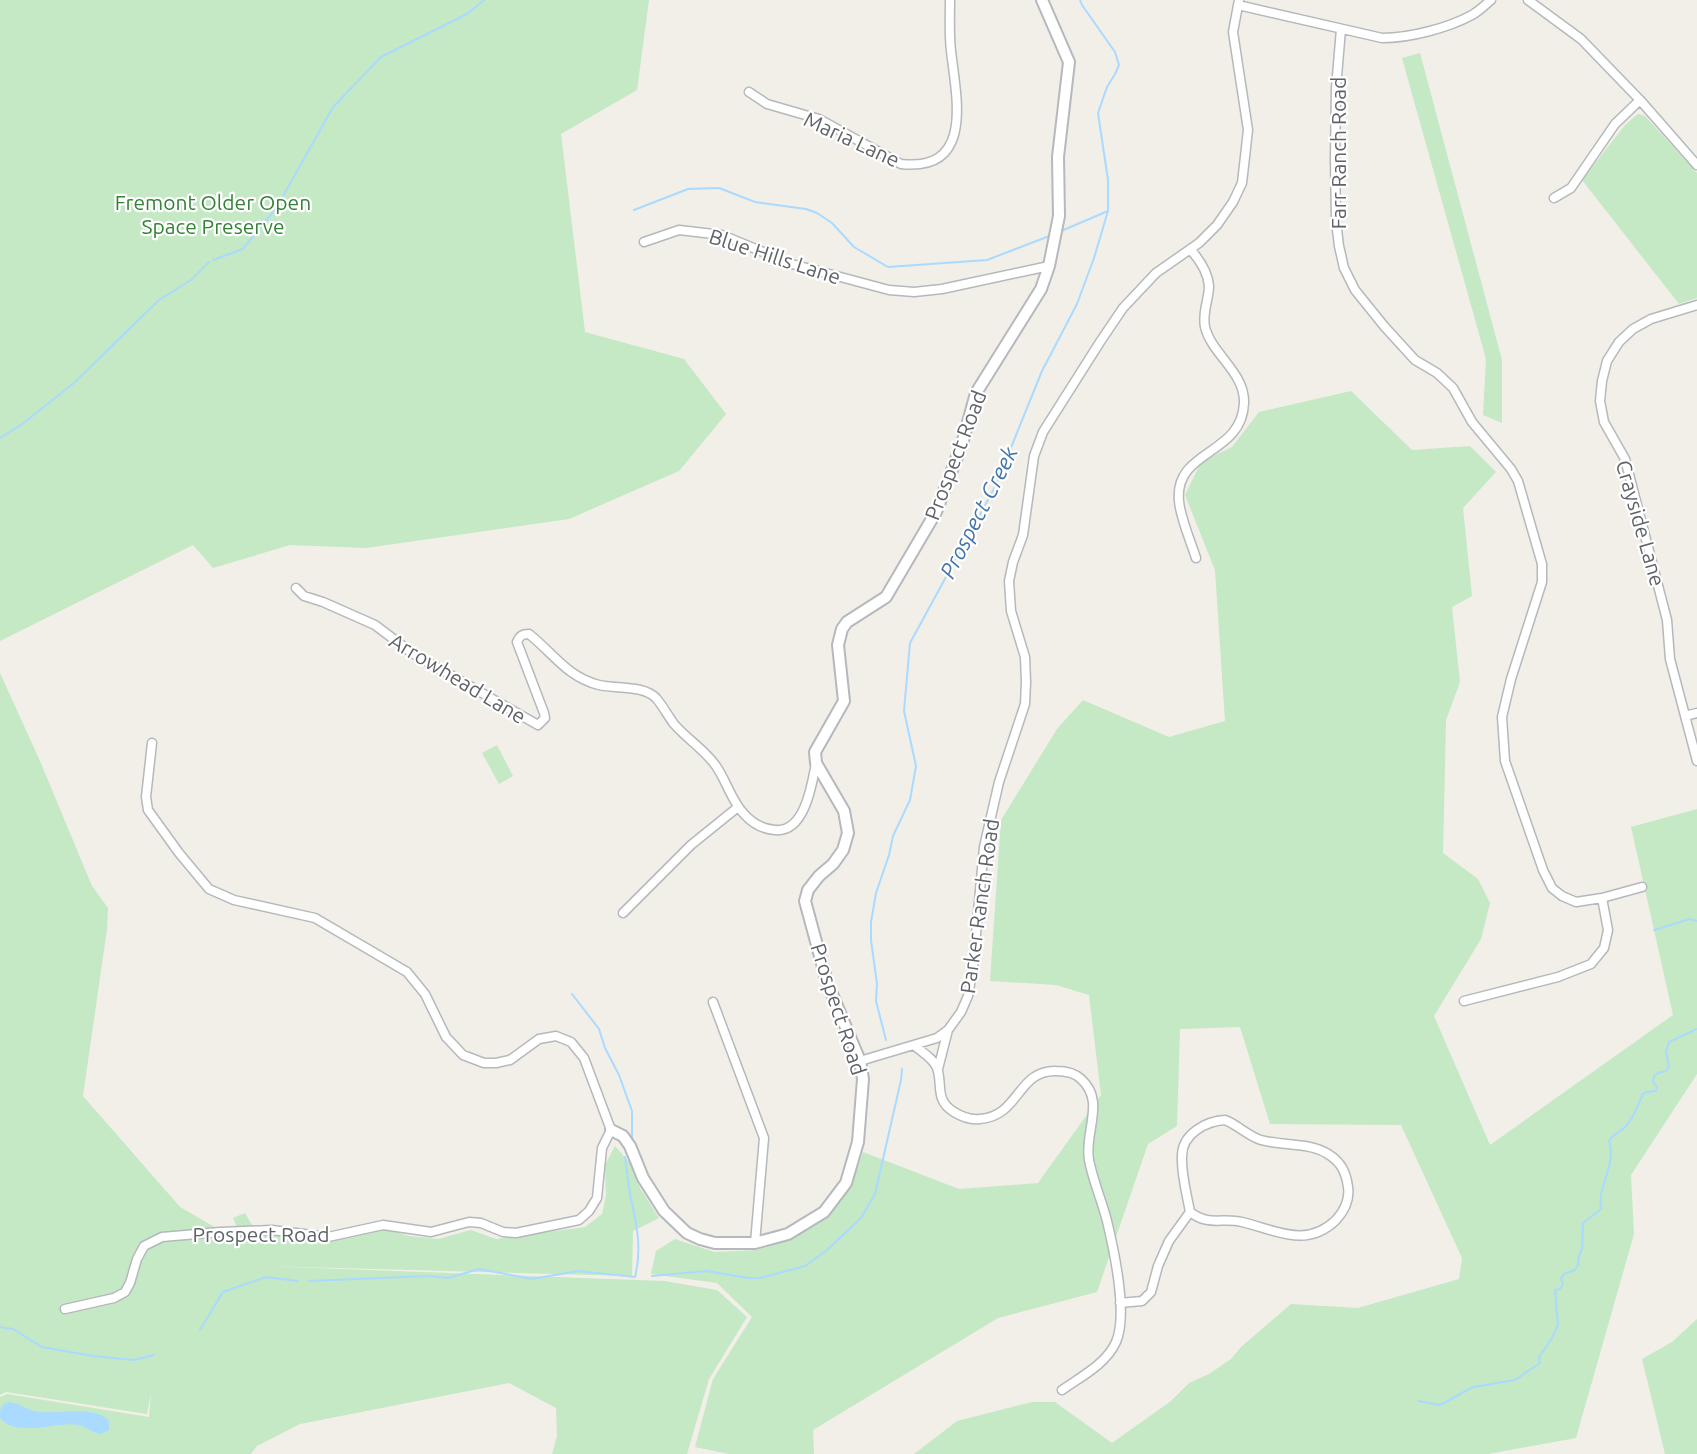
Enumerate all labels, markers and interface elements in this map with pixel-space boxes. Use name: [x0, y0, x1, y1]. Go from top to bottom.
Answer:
street label: Farr Ranch Road: [1326, 77, 1350, 229]
street label: Maria Lane: [800, 106, 904, 172]
park label: Fremont Older Open Space Preserve: [115, 190, 311, 238]
street label: Blue Hills Lane: [706, 223, 844, 289]
street label: Prospect Road: [919, 387, 991, 523]
water label: Prospect Creek: [934, 441, 1022, 582]
street label: Crayside Lane: [1612, 457, 1670, 589]
street label: Arrowhead Lane: [386, 628, 530, 728]
street label: Parker Ranch Road: [955, 817, 1003, 995]
street label: Prospect Road: [806, 940, 872, 1078]
street label: Prospect Road: [192, 1222, 330, 1246]

